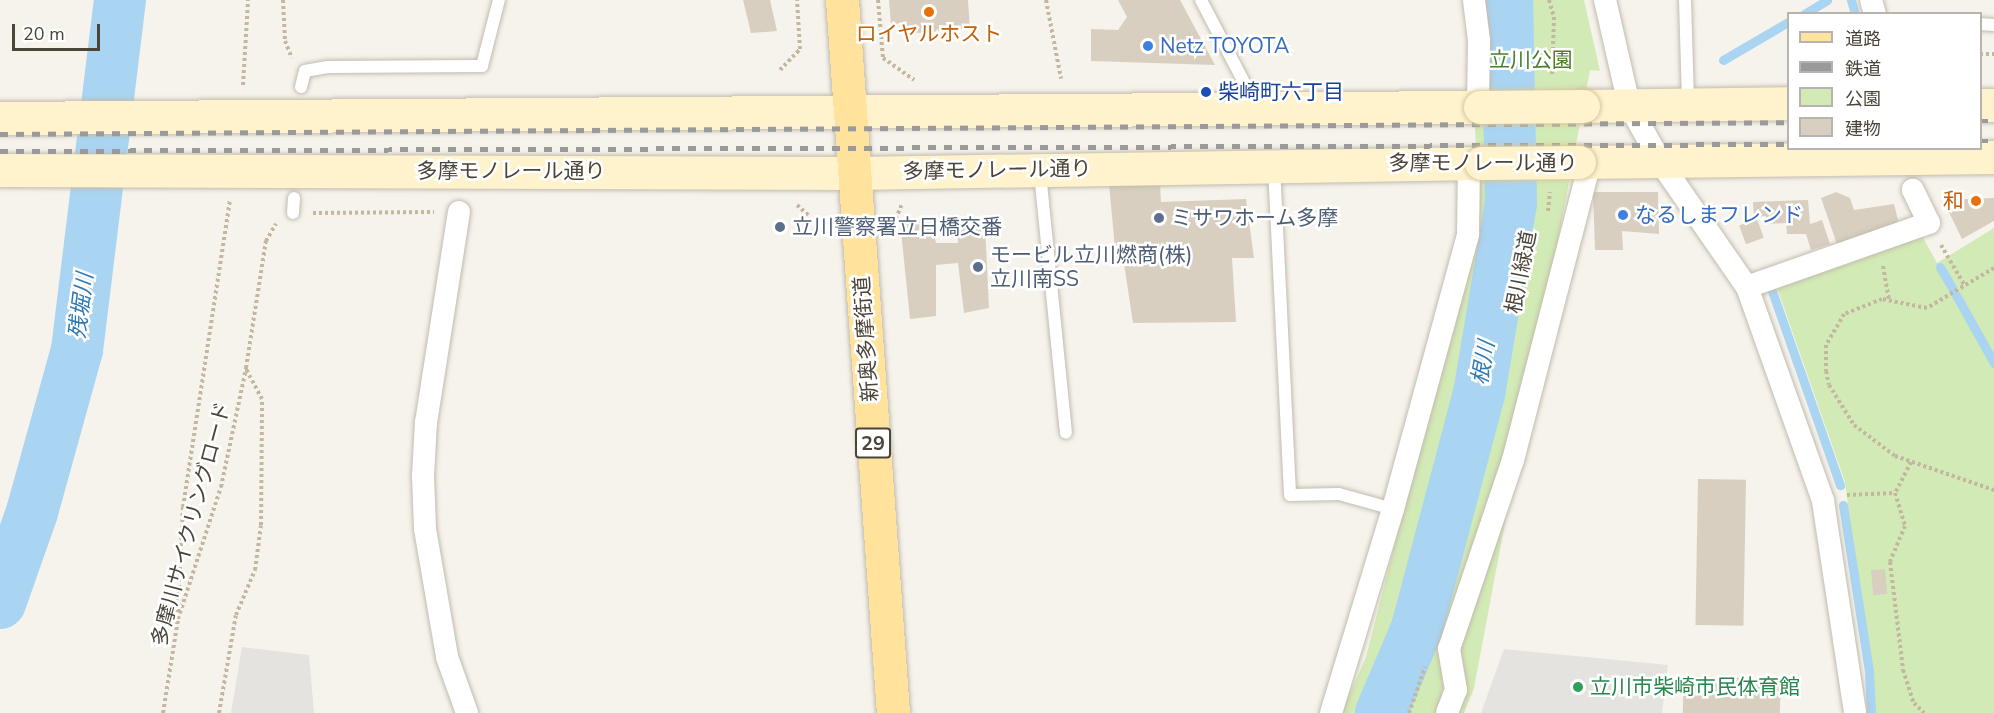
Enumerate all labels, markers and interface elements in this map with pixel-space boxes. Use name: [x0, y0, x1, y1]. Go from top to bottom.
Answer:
marker: ロイヤルホスト: [922, 5, 936, 19]
scale bar: [15, 12, 104, 50]
legend: [1787, 12, 1982, 150]
place label: ロイヤルホスト: [856, 21, 1002, 47]
text: 20 m: [23, 22, 65, 46]
text: 道路: [1845, 27, 1881, 51]
place label: Netz TOYOTA: [1160, 33, 1289, 59]
marker: Netz TOYOTA: [1141, 39, 1155, 53]
park label: 立川公園: [1489, 47, 1573, 73]
text: 鉄道: [1845, 57, 1881, 81]
place label: 柴崎町六丁目: [1218, 79, 1344, 105]
marker: 柴崎町六丁目: [1199, 85, 1213, 99]
text: 公園: [1845, 87, 1881, 111]
text: 建物: [1845, 117, 1881, 141]
street label: 多摩モノレール通り: [1389, 150, 1577, 176]
street label: 多摩モノレール通り: [902, 156, 1092, 184]
street label: 多摩モノレール通り: [417, 158, 605, 184]
place label: 和: [1943, 188, 1964, 214]
marker: 和: [1969, 194, 1983, 208]
place label: なるしまフレンド: [1635, 202, 1803, 228]
place label: ミサワホーム多摩: [1171, 205, 1339, 231]
marker: なるしまフレンド: [1616, 208, 1630, 222]
marker: ミサワホーム多摩: [1152, 211, 1166, 225]
place label: 立川警察署立日橋交番: [792, 214, 1002, 240]
marker: 立川警察署立日橋交番: [773, 220, 787, 234]
street label: 根川緑道: [1501, 228, 1541, 316]
place label: モービル立川燃商(株) 立川南SS: [990, 242, 1192, 292]
marker: モービル立川燃商(株) 立川南SS: [971, 260, 985, 274]
water label: 残堀川: [65, 272, 99, 340]
street label: 新奥多摩街道: [849, 275, 883, 403]
water label: 根川: [1467, 339, 1501, 387]
street label: 多摩川サイクリングロード: [146, 399, 236, 649]
road number: 29: [855, 426, 891, 460]
place label: 立川市柴崎市民体育館: [1590, 674, 1800, 700]
marker: 立川市柴崎市民体育館: [1571, 680, 1585, 694]

